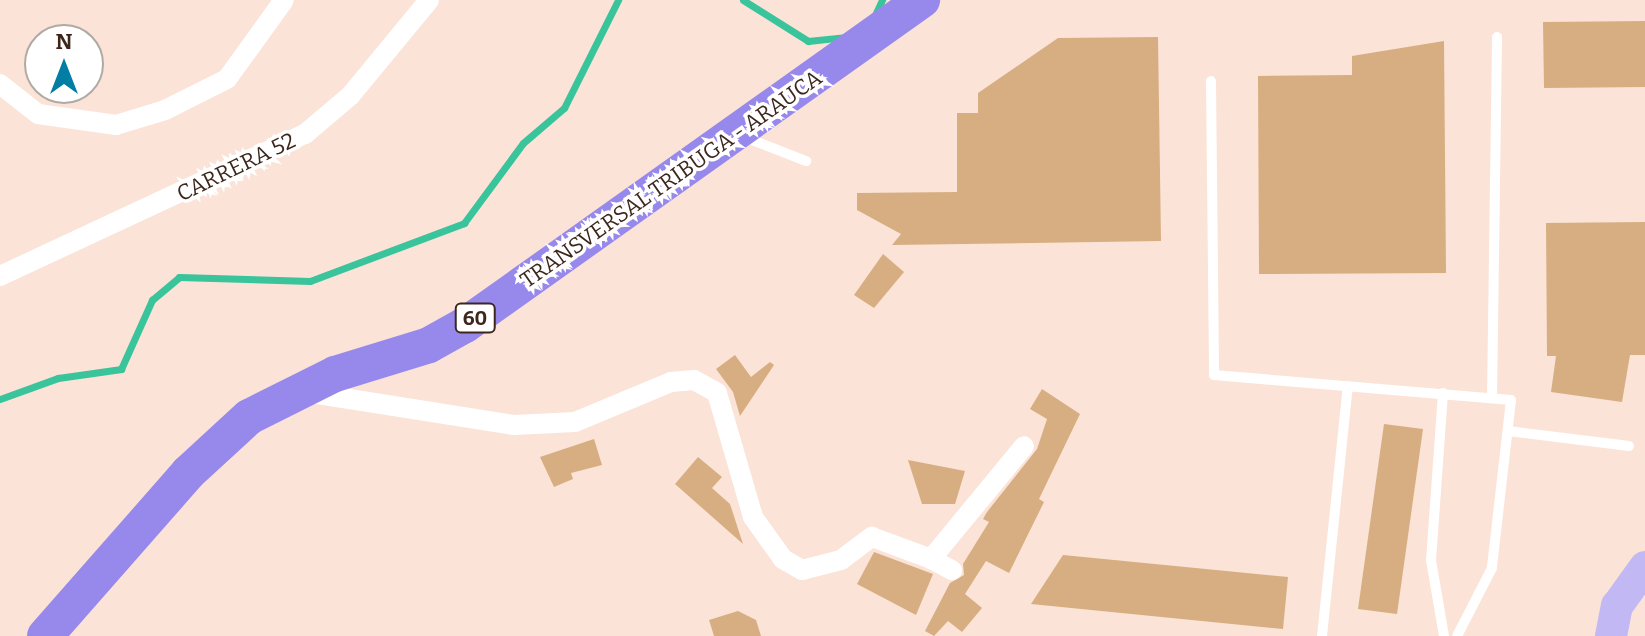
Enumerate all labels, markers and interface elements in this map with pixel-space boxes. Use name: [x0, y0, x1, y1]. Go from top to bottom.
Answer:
north arrow: [24, 24, 104, 104]
text: N: [56, 28, 72, 55]
street label: TRANSVERSAL TRIBUGA - ARAUCA: [515, 64, 827, 294]
street label: CARRERA 52: [172, 127, 300, 207]
road number: 60: [453, 302, 497, 334]

